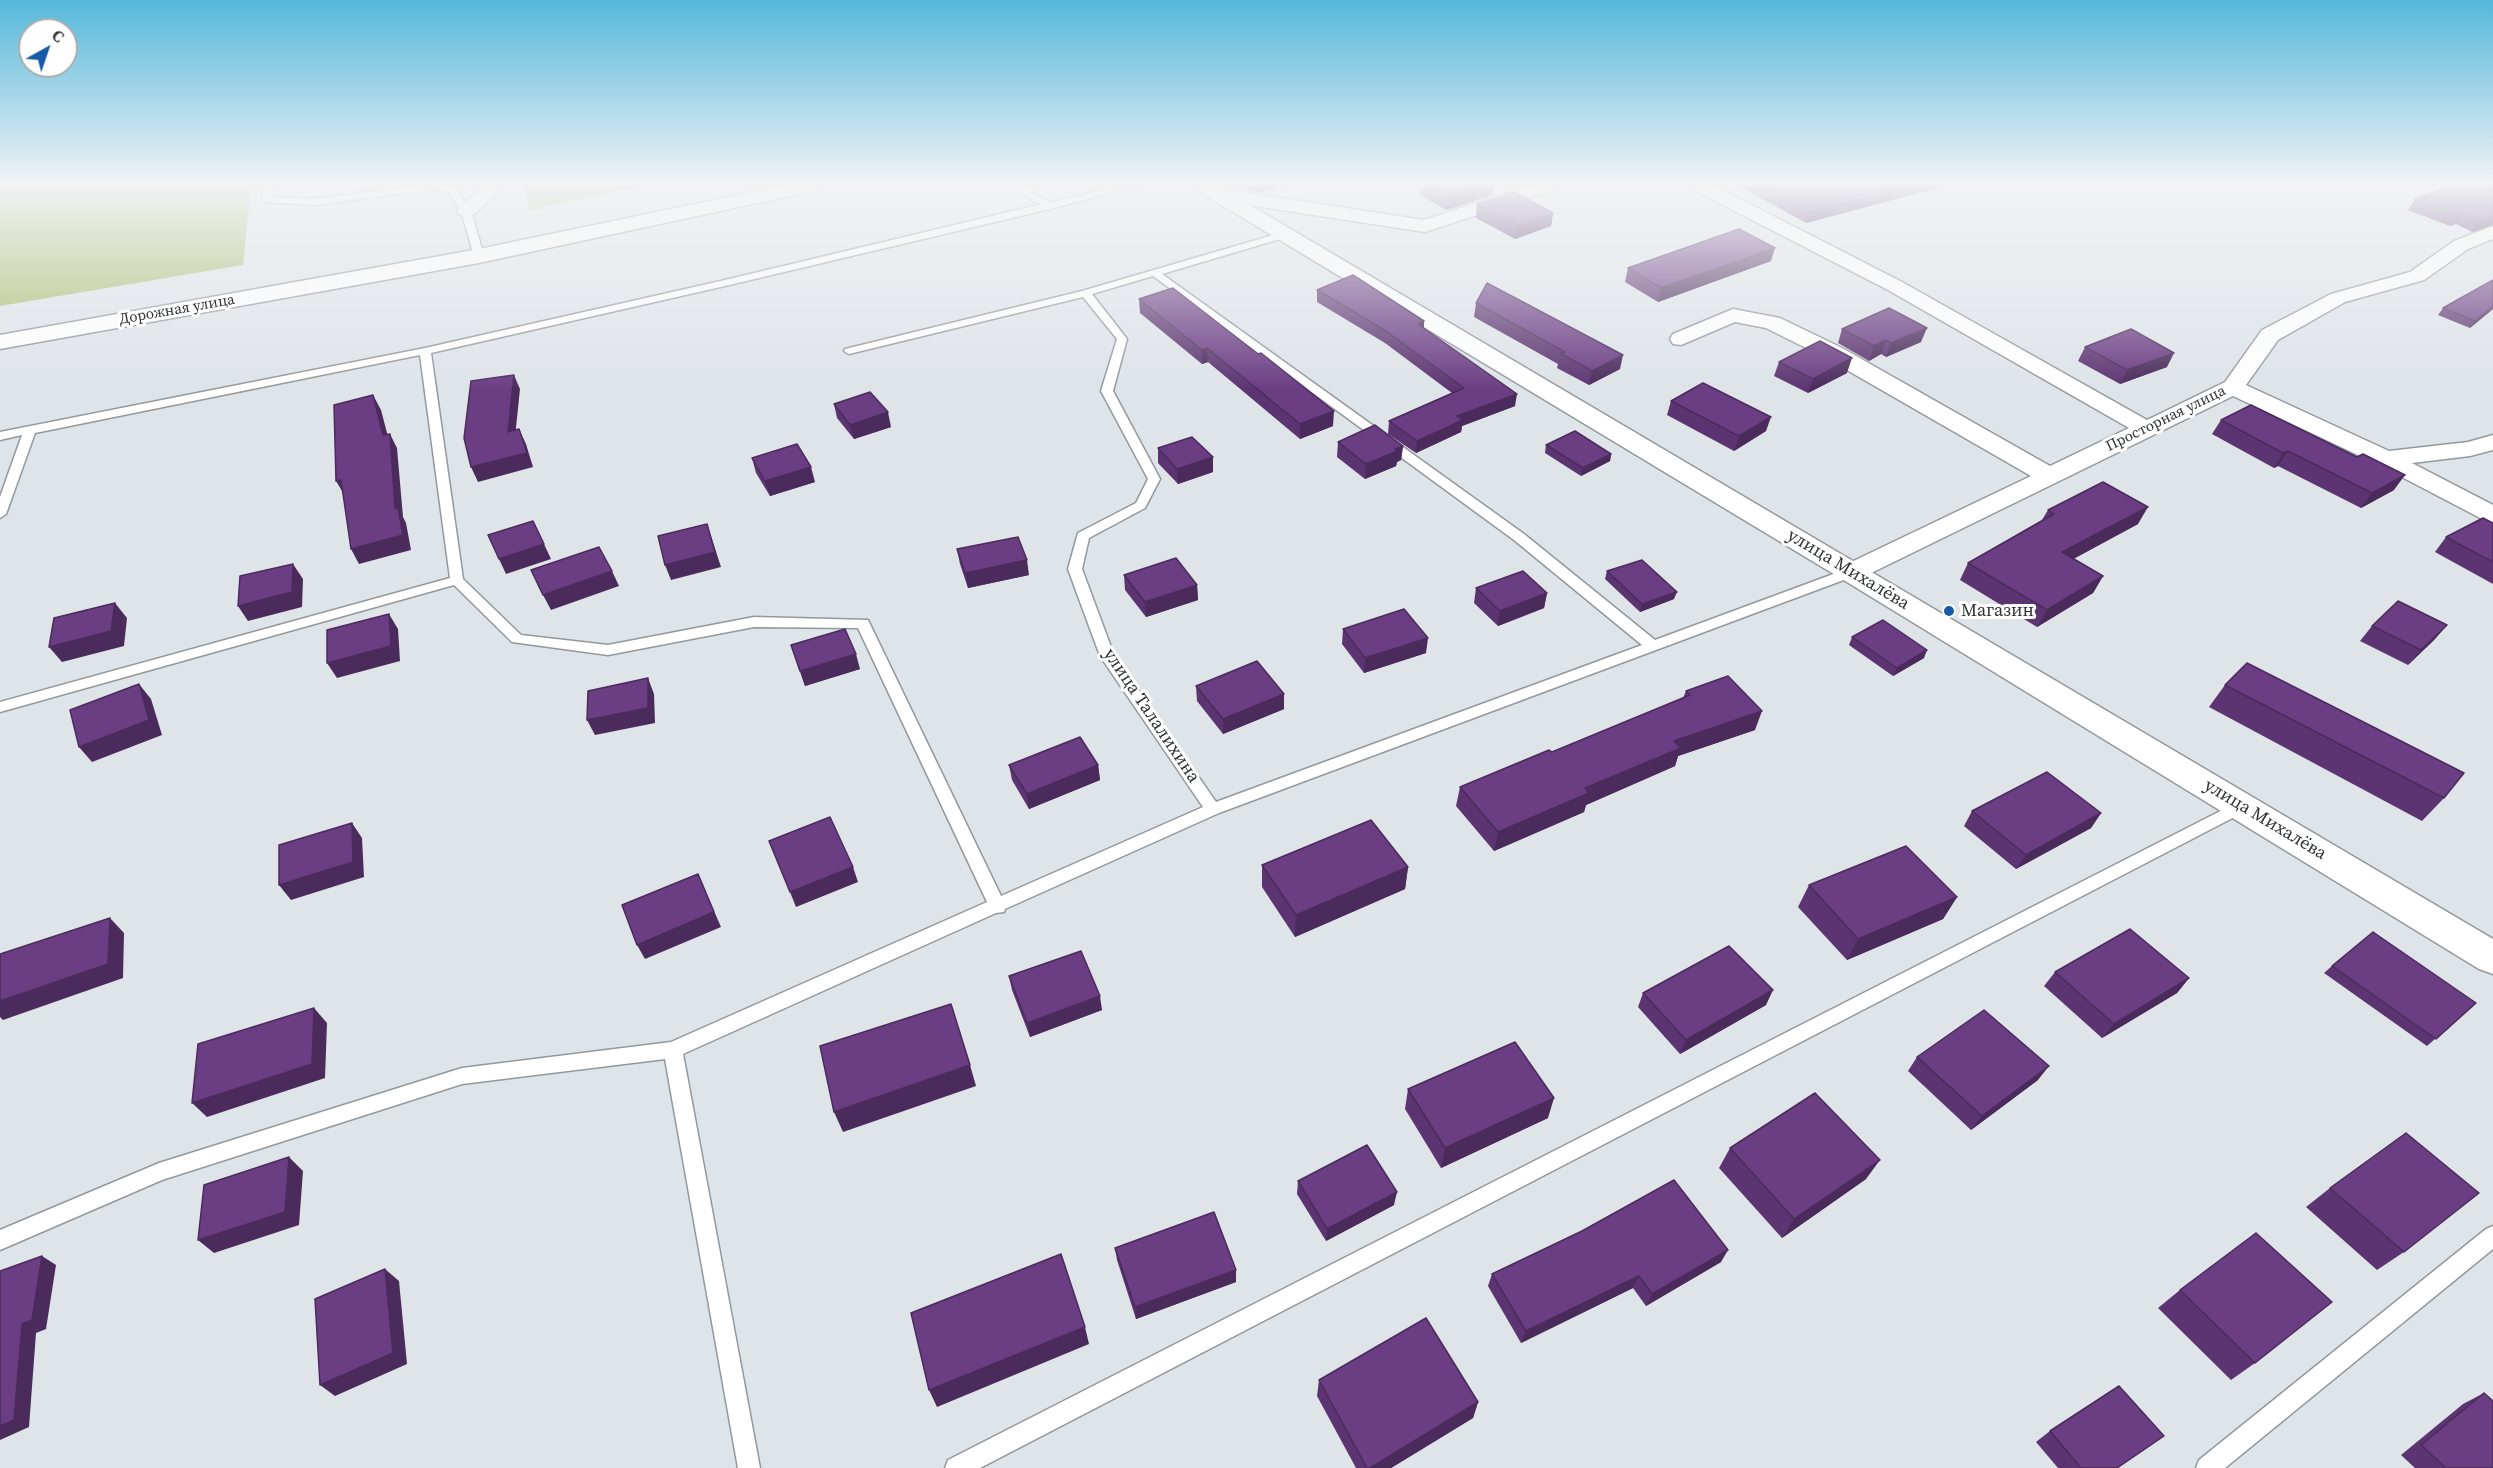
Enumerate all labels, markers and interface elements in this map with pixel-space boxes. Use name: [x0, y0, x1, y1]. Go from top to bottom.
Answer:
north arrow: [18, 18, 78, 78]
text: С: [47, 24, 69, 47]
street label: Дорожная улица: [118, 291, 236, 329]
street label: Просторная улица: [2103, 382, 2229, 456]
street label: улица Михалёва: [1783, 525, 1913, 615]
place label: Магазин: [1961, 600, 2034, 622]
marker: Магазин: [1942, 604, 1956, 618]
street label: улица Талалихина: [1098, 645, 1204, 787]
street label: улица Михалёва: [2200, 775, 2330, 865]

